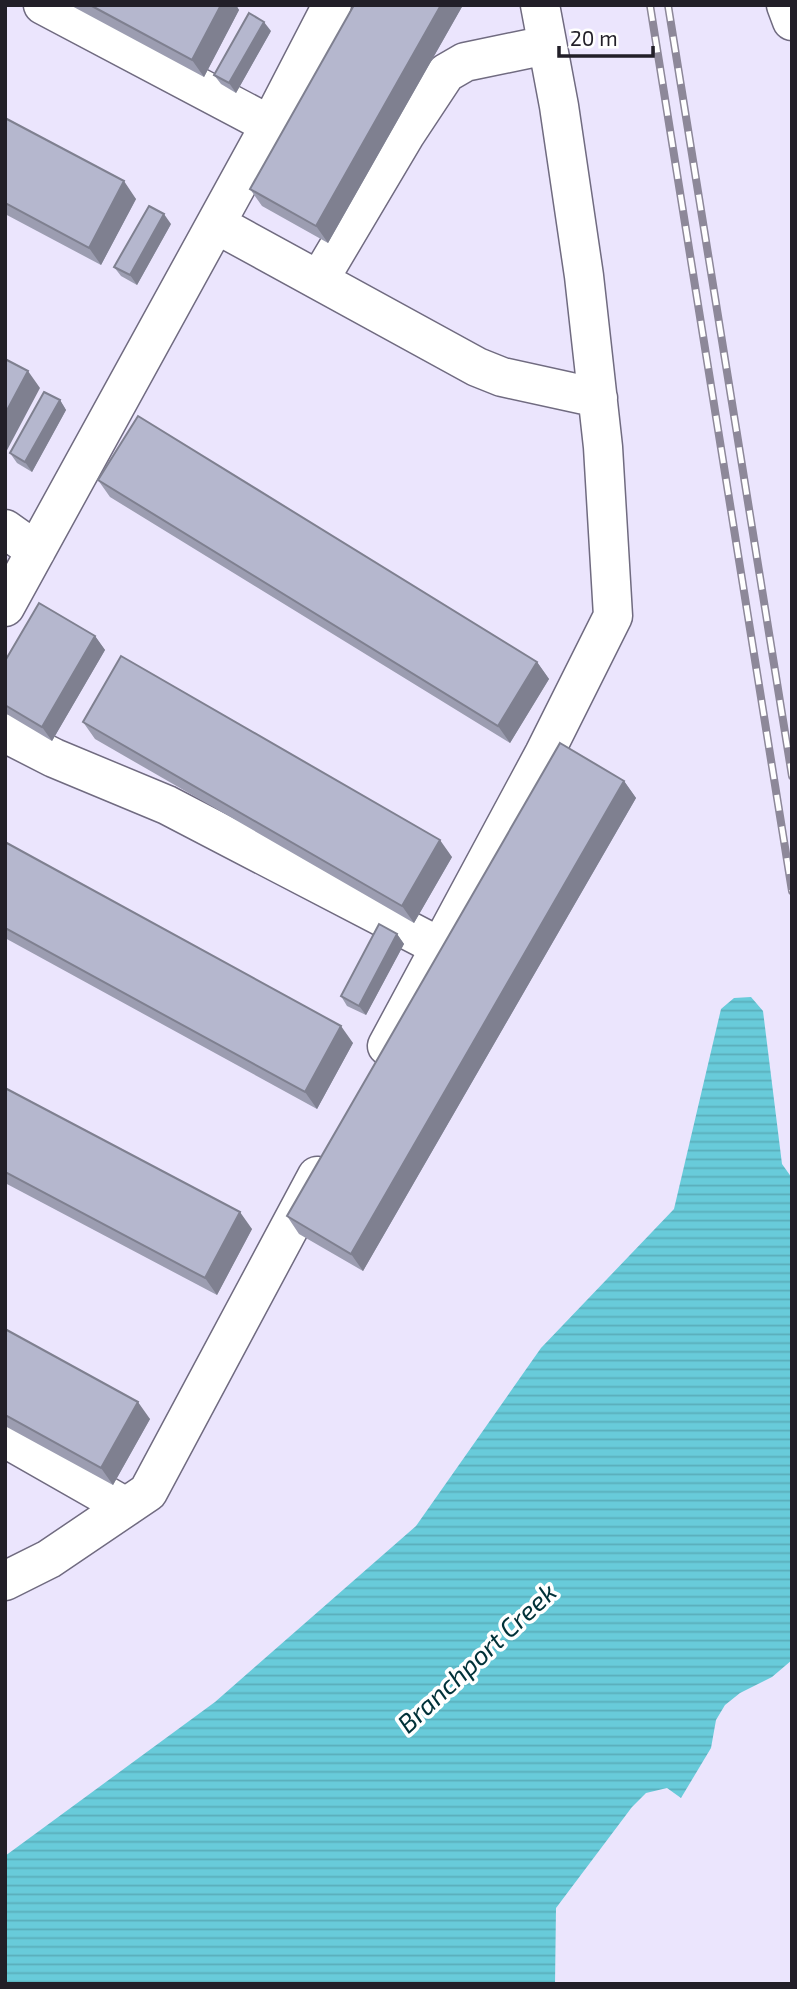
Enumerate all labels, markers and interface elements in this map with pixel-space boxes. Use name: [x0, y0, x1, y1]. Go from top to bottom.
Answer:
scale bar: [559, 14, 654, 58]
text: 20 m: [570, 25, 618, 50]
water label: Branchport Creek: [390, 1576, 562, 1738]

